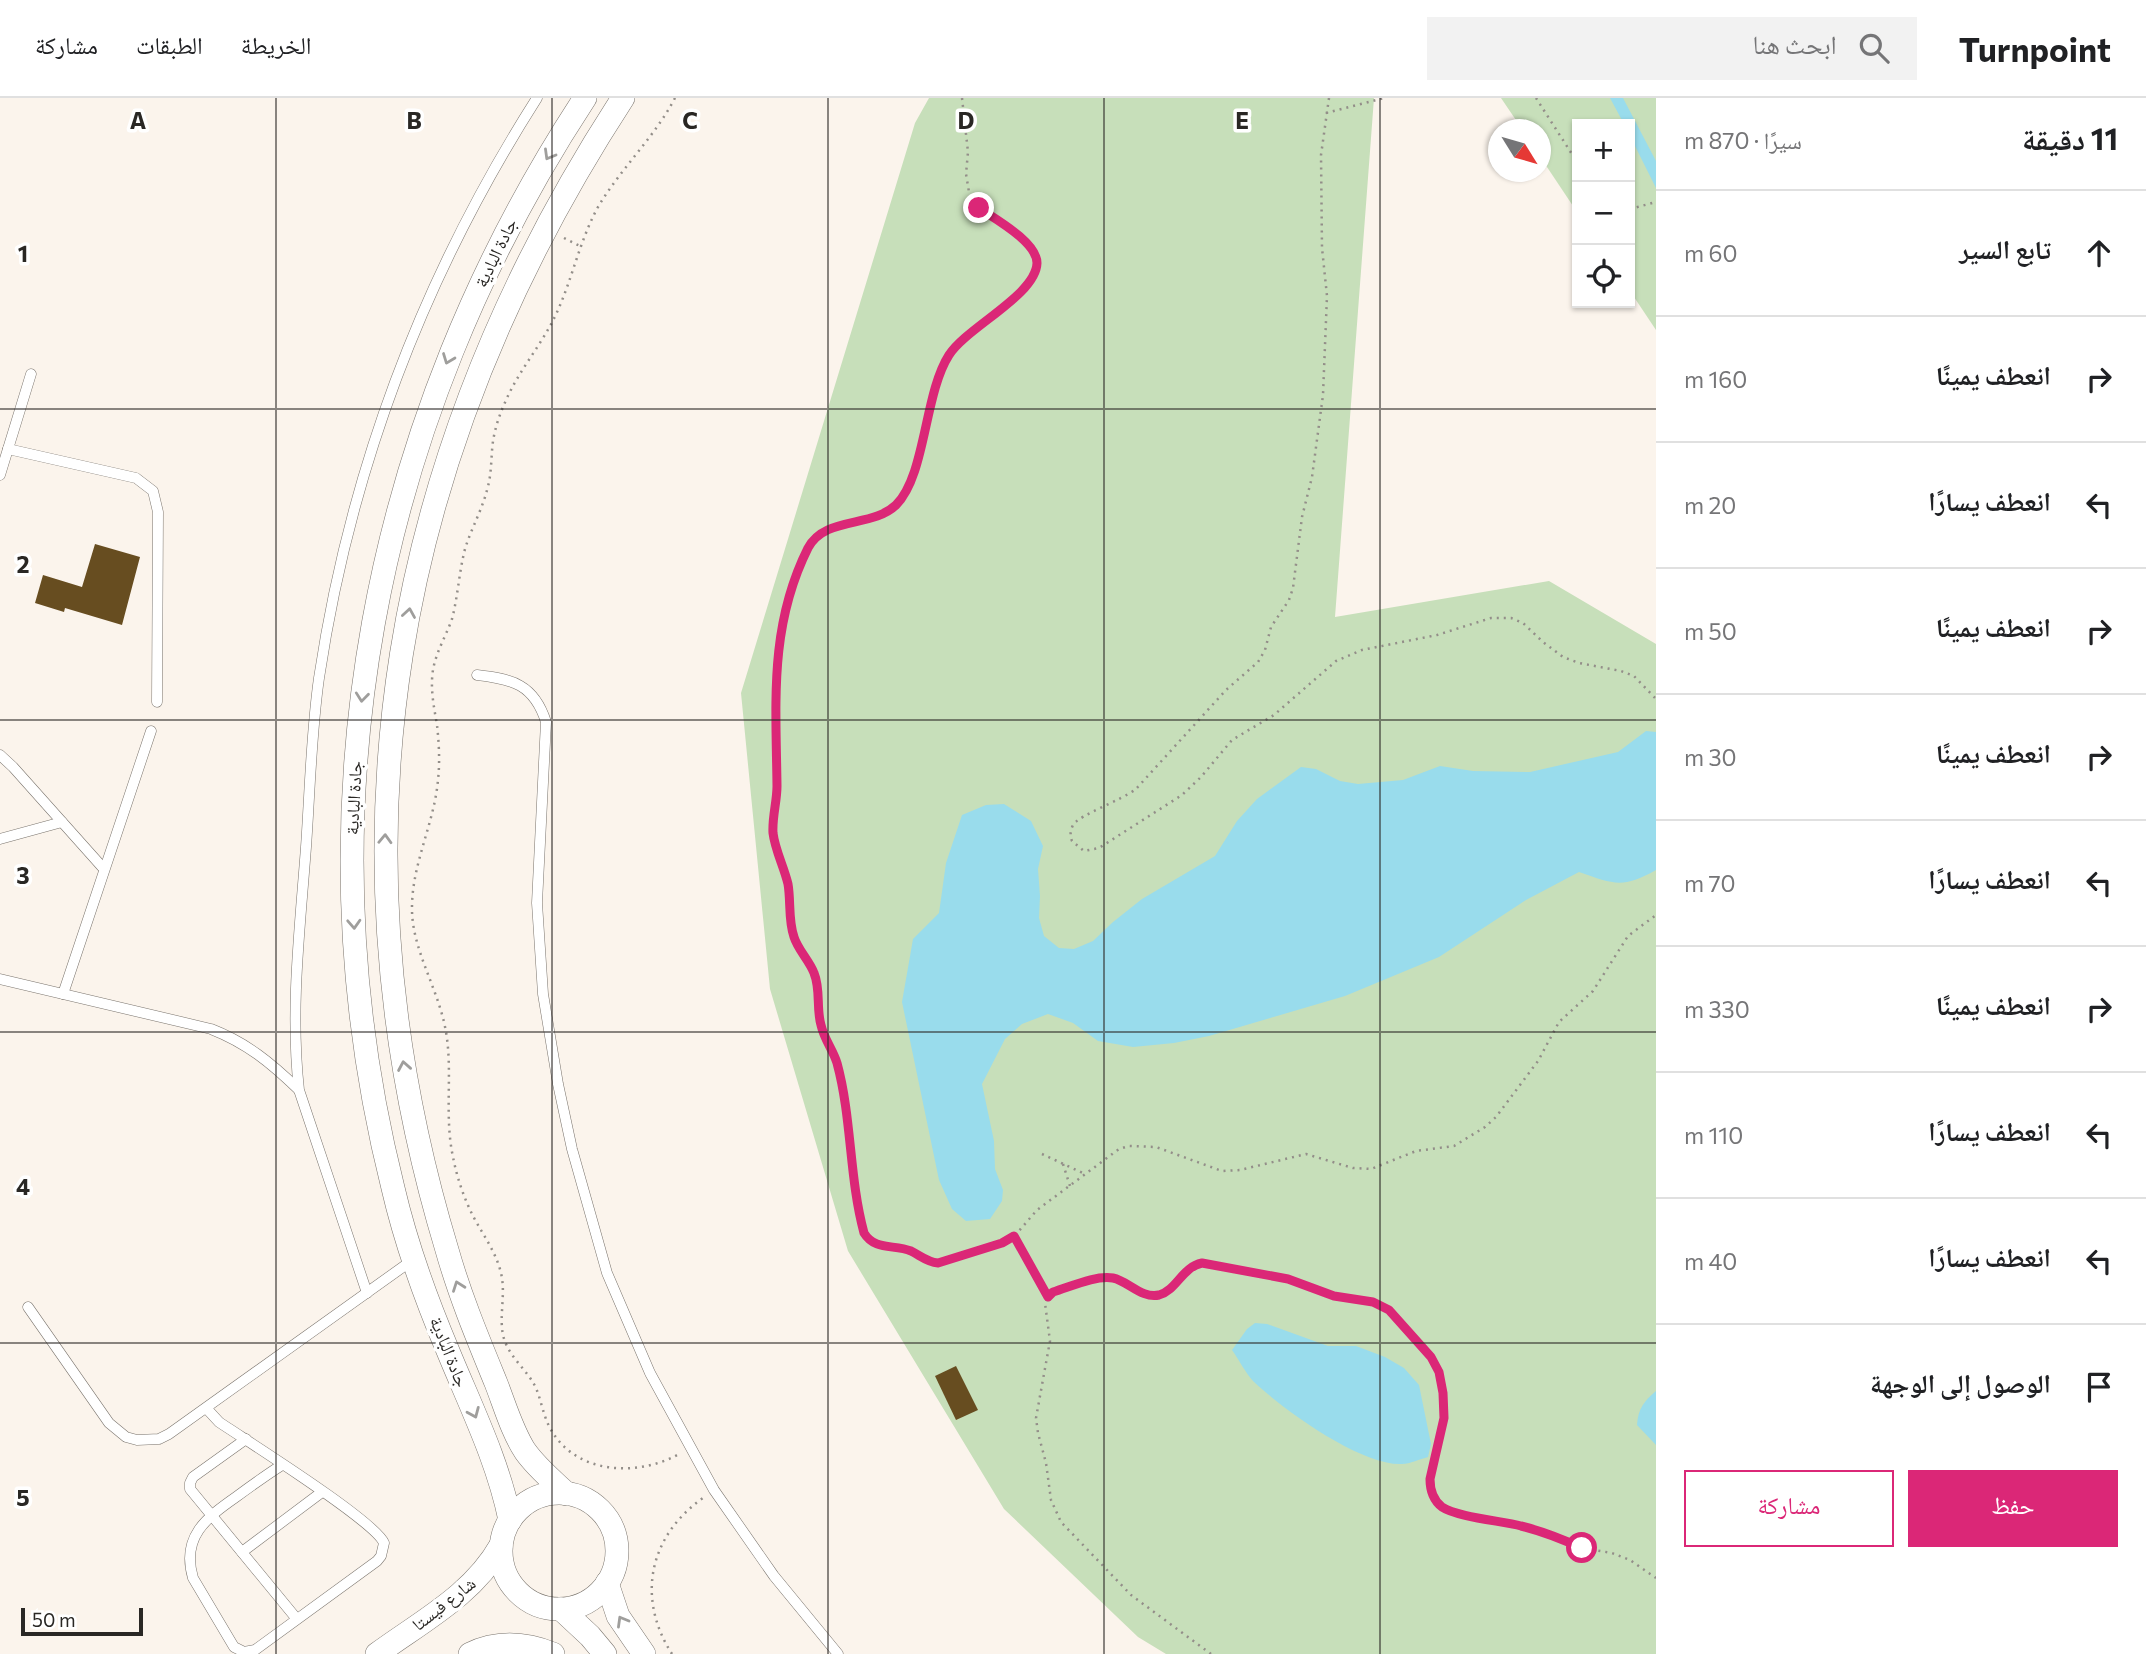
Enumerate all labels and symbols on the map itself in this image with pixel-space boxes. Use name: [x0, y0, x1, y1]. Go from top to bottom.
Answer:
text: A: [130, 106, 147, 134]
text: B: [406, 106, 422, 134]
text: C: [682, 106, 698, 134]
text: D: [958, 106, 975, 134]
text: E: [1235, 106, 1249, 134]
north arrow: [1488, 119, 1551, 182]
one-way arrow: [544, 148, 557, 161]
route end: [963, 192, 994, 223]
street label: جادة البادية: [469, 215, 522, 291]
text: 1: [18, 239, 28, 267]
one-way arrow: [442, 353, 456, 365]
text: 2: [16, 550, 30, 578]
one-way arrow: [401, 608, 416, 619]
one-way arrow: [355, 692, 370, 703]
street label: جادة البادية: [340, 760, 366, 835]
one-way arrow: [377, 834, 393, 844]
text: 3: [16, 861, 30, 889]
one-way arrow: [346, 919, 361, 930]
one-way arrow: [397, 1060, 412, 1072]
text: 4: [16, 1172, 30, 1200]
one-way arrow: [453, 1281, 467, 1293]
street label: جادة البادية: [425, 1313, 474, 1390]
one-way arrow: [466, 1406, 480, 1418]
text: 5: [16, 1483, 30, 1511]
route start: [1566, 1532, 1597, 1563]
street label: شارع فيستا: [407, 1572, 480, 1636]
scale bar: [21, 1605, 144, 1637]
one-way arrow: [617, 1615, 630, 1628]

